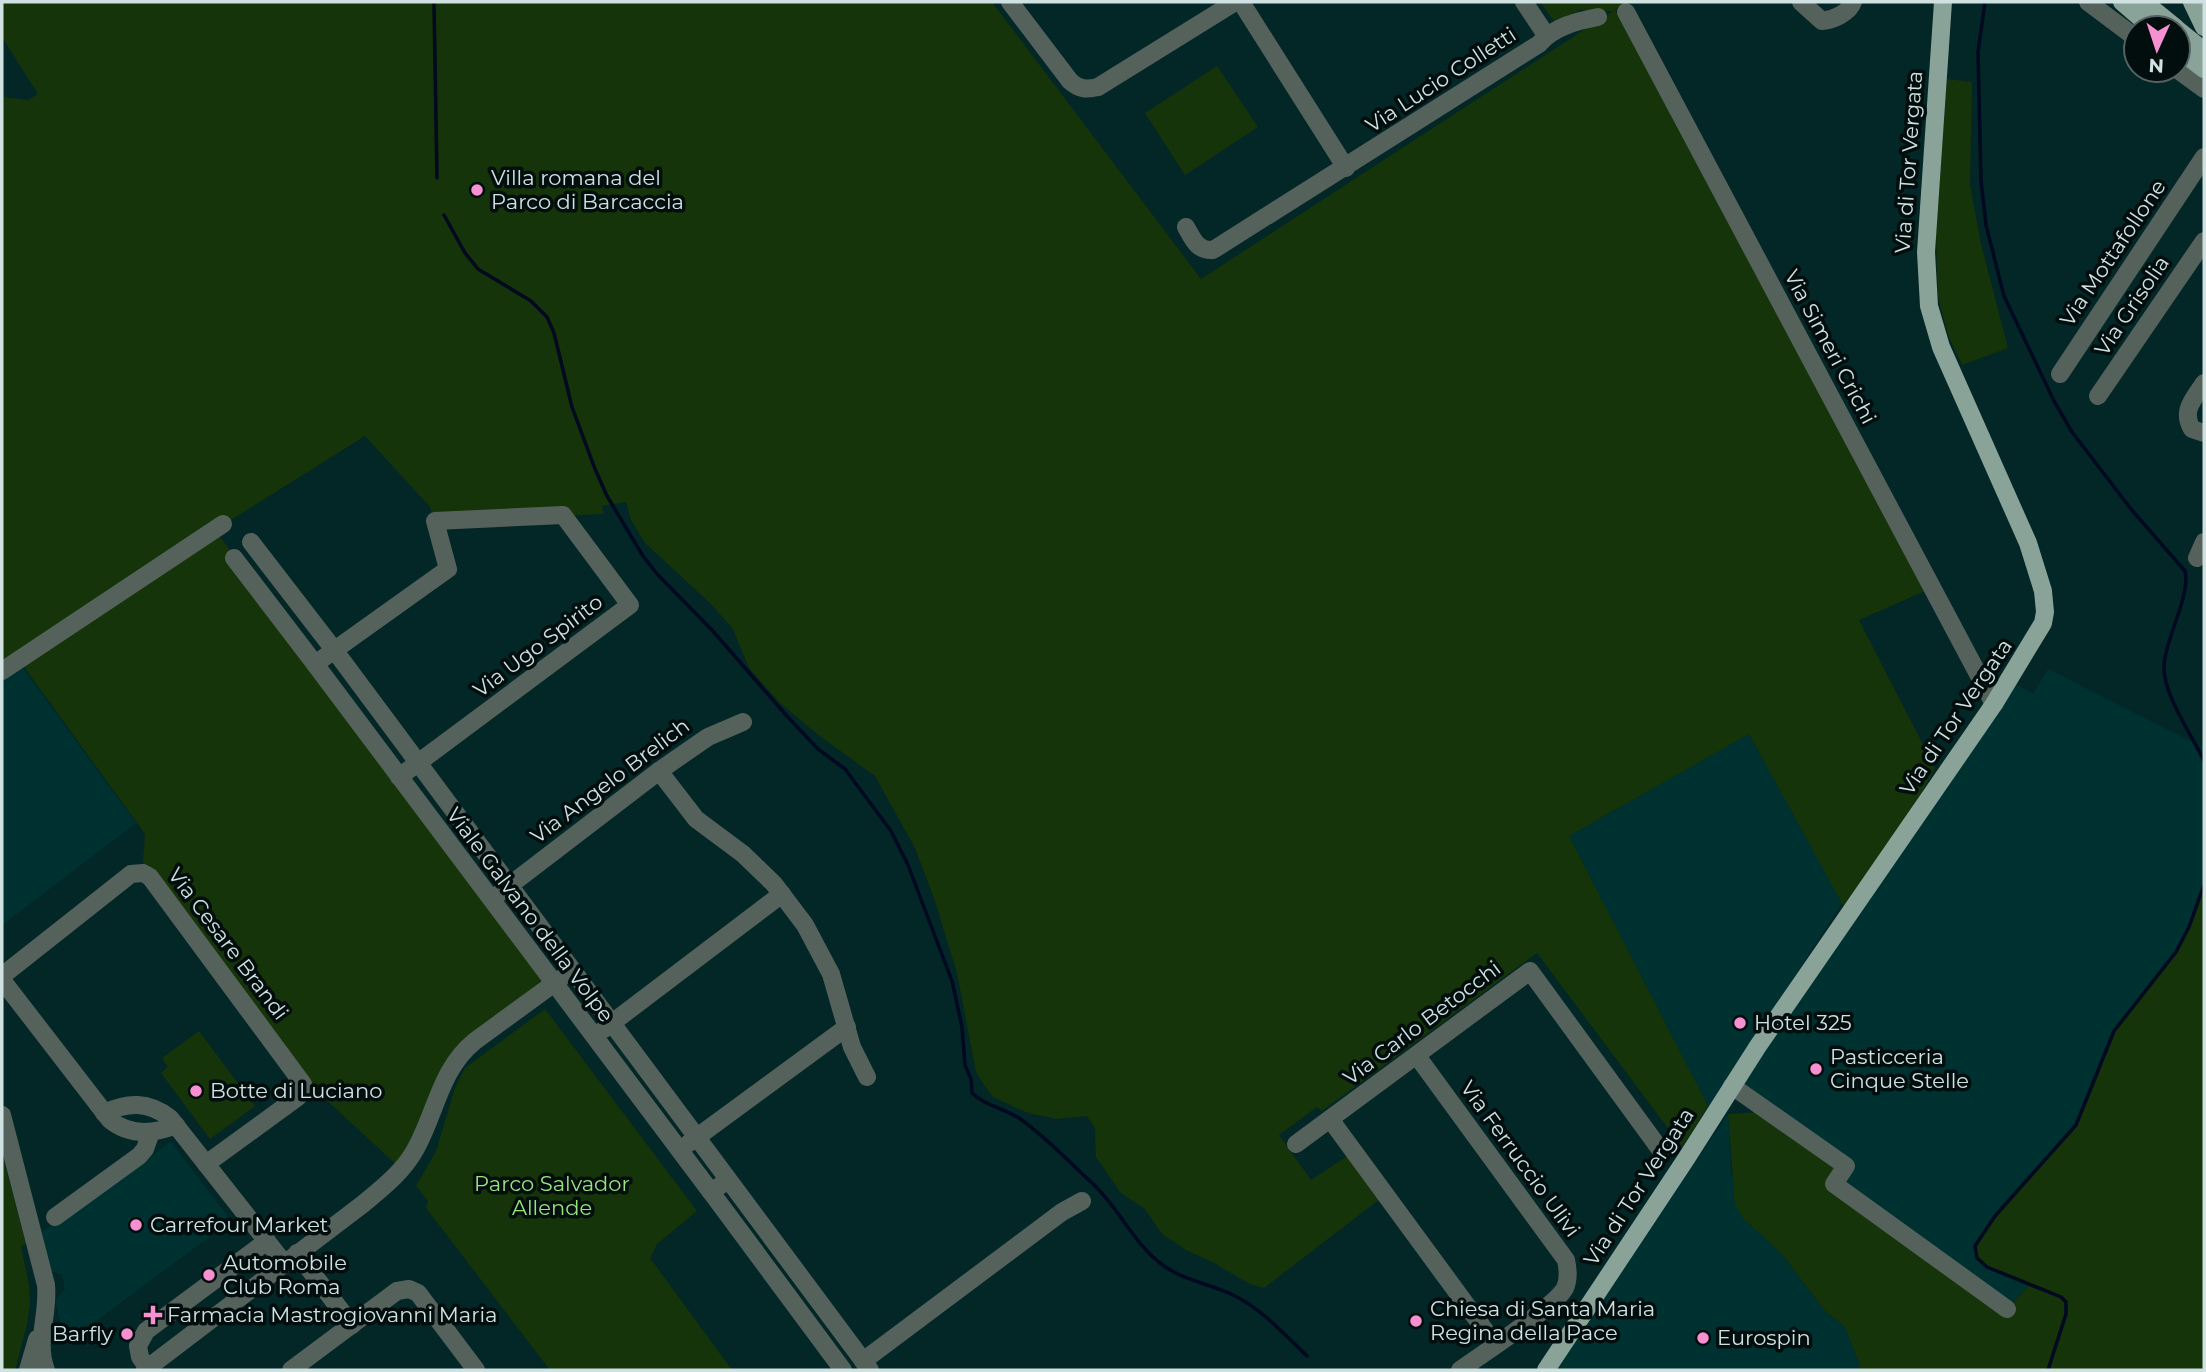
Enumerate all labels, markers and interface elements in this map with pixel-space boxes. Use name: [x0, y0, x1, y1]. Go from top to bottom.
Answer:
north arrow: [2122, 14, 2192, 84]
street label: Via Lucio Colletti: [1361, 22, 1521, 137]
text: N: [2148, 54, 2164, 77]
street label: Via di Tor Vergata: [1890, 70, 1927, 254]
place label: Villa romana del Parco di Barcaccia: [491, 165, 684, 214]
street label: Via Mottafollone: [2054, 175, 2171, 331]
marker: Villa romana del Parco di Barcaccia: [469, 182, 485, 198]
street label: Via Grisolia: [2089, 251, 2174, 360]
street label: Via Simeri Crichi: [1779, 265, 1882, 428]
street label: Via Ugo Spirito: [468, 589, 607, 702]
street label: Via di Tor Vergata: [1894, 634, 2017, 799]
street label: Via Angelo Brelich: [525, 713, 694, 848]
street label: Viale Galvano della Volpe: [442, 803, 619, 1027]
street label: Via Cesare Brandi: [163, 863, 294, 1025]
street label: Via Carlo Betocchi: [1338, 955, 1505, 1090]
place label: Hotel 325: [1754, 1010, 1852, 1035]
marker: Hotel 325: [1732, 1015, 1748, 1031]
place label: Pasticceria Cinque Stelle: [1830, 1044, 1969, 1093]
marker: Pasticceria Cinque Stelle: [1808, 1061, 1824, 1077]
street label: Via Ferruccio Ulivi: [1455, 1076, 1585, 1242]
place label: Botte di Luciano: [210, 1078, 382, 1103]
marker: Botte di Luciano: [188, 1083, 204, 1099]
street label: Via di Tor Vergata: [1578, 1103, 1699, 1270]
park label: Parco Salvador Allende: [474, 1171, 630, 1220]
place label: Carrefour Market: [150, 1212, 328, 1237]
marker: Carrefour Market: [128, 1217, 144, 1233]
place label: Automobile Club Roma: [223, 1250, 347, 1299]
marker: Automobile Club Roma: [201, 1267, 217, 1283]
place label: Chiesa di Santa Maria Regina della Pace: [1430, 1296, 1655, 1345]
place label: Farmacia Mastrogiovanni Maria: [167, 1302, 497, 1327]
marker: Farmacia Mastrogiovanni Maria: [145, 1307, 161, 1323]
marker: Chiesa di Santa Maria Regina della Pace: [1408, 1313, 1424, 1329]
place label: Barfly: [52, 1321, 114, 1346]
place label: Eurospin: [1717, 1325, 1811, 1350]
marker: Barfly: [119, 1326, 135, 1342]
marker: Eurospin: [1695, 1330, 1711, 1346]

